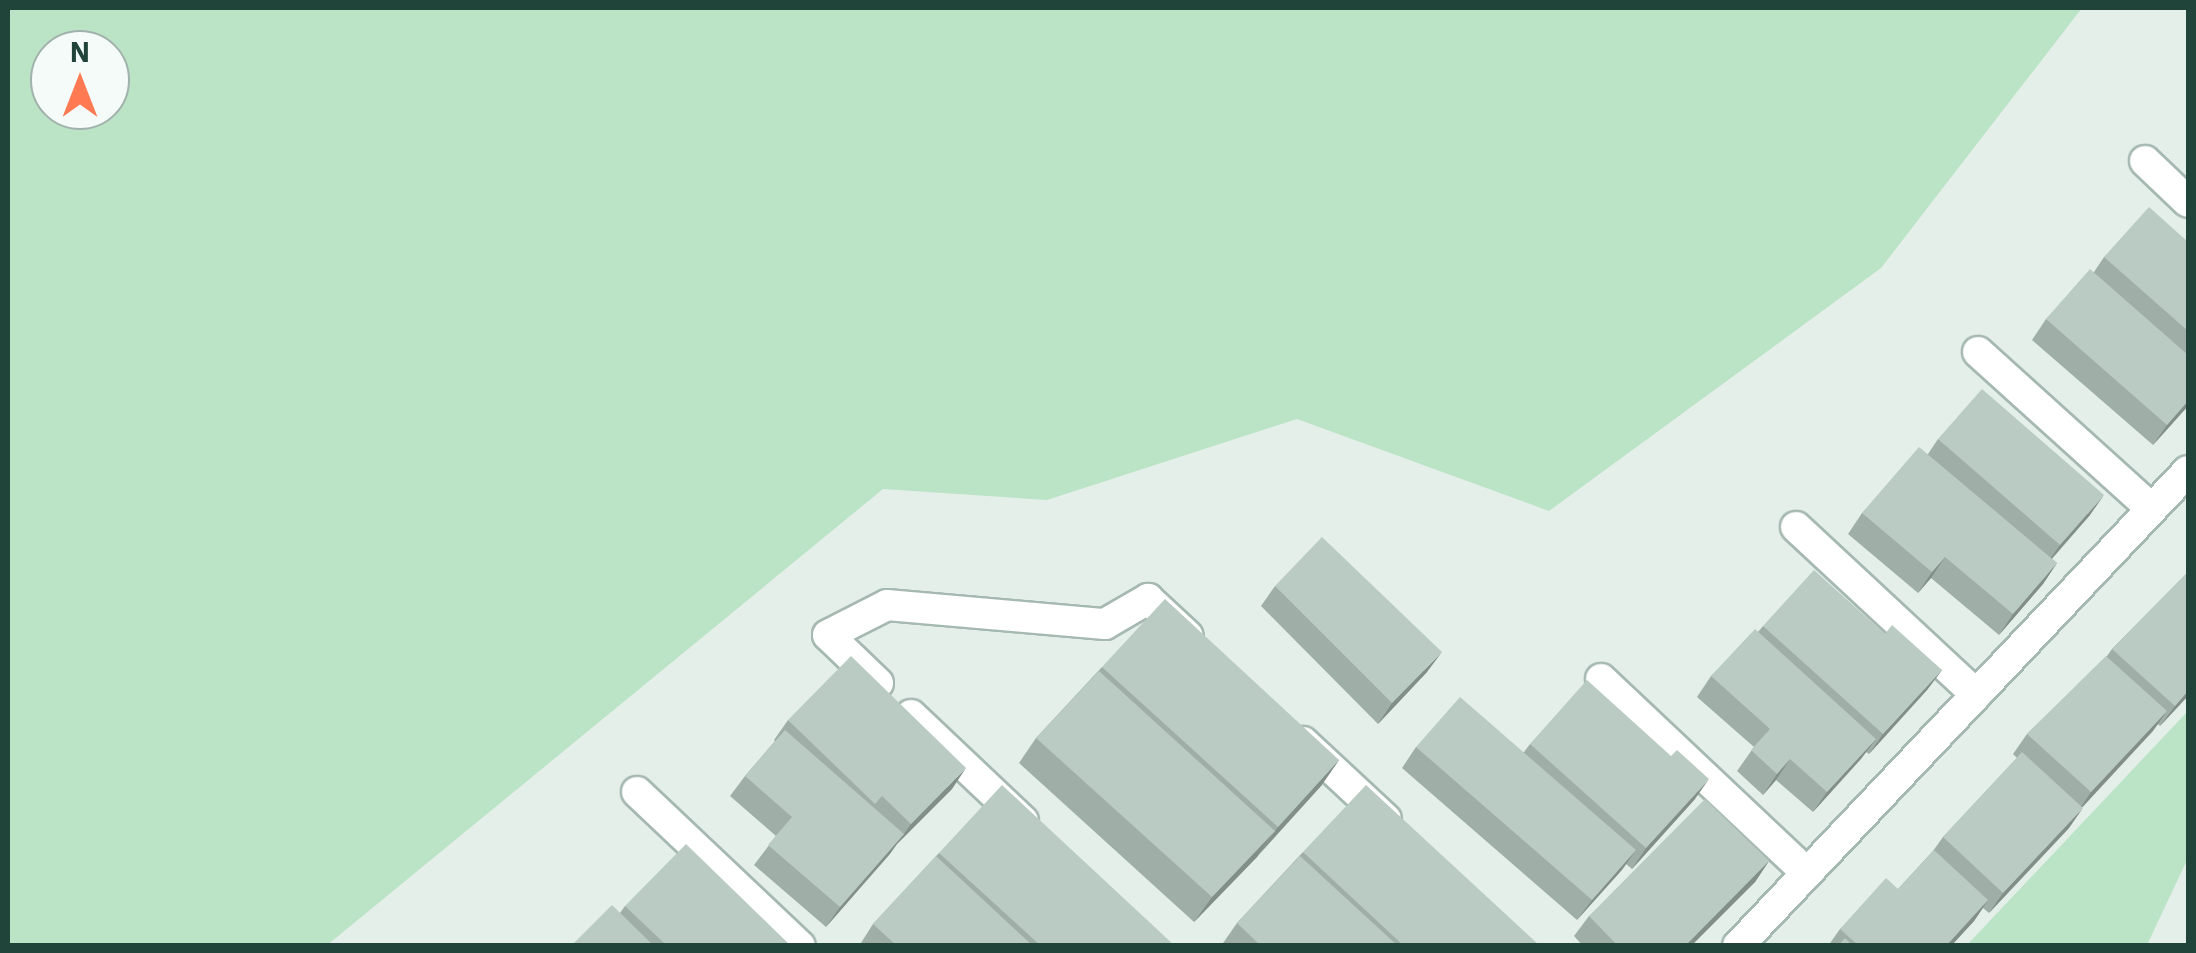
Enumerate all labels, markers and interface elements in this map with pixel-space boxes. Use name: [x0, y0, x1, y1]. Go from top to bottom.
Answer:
north arrow: [30, 30, 130, 130]
text: N: [70, 33, 90, 70]

